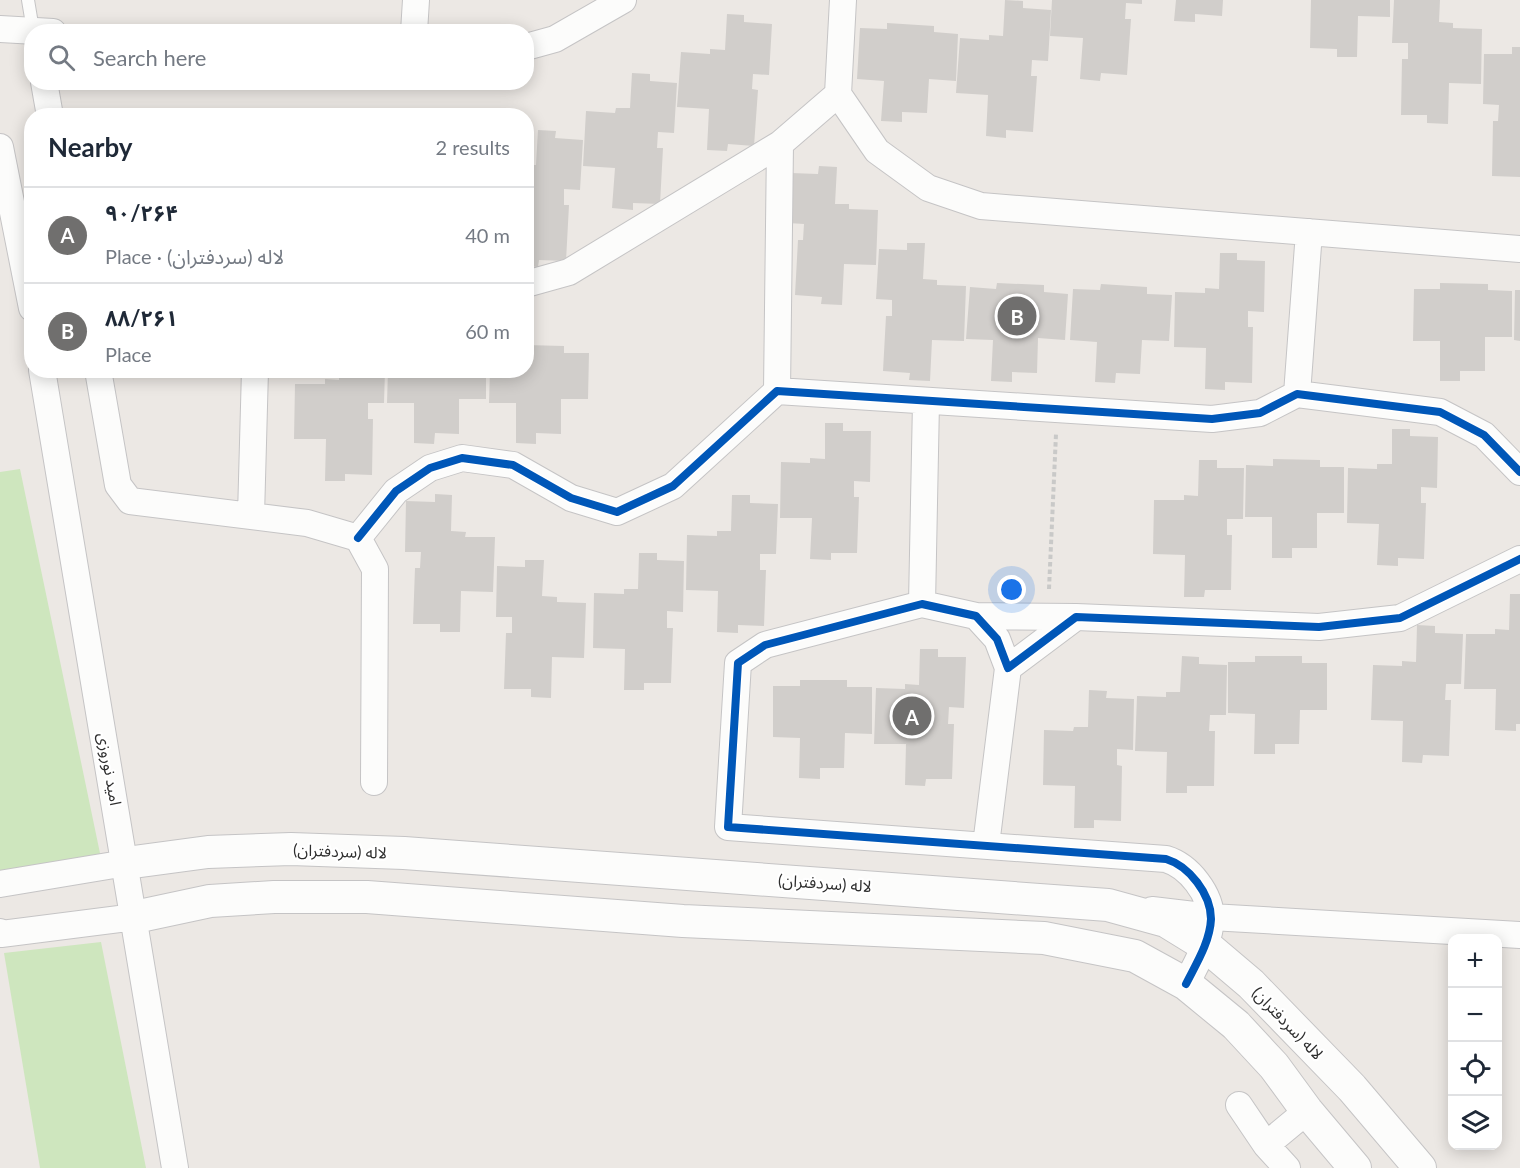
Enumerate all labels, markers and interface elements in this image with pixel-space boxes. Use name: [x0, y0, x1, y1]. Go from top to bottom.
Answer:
search box: [24, 24, 534, 90]
icon: search: [45, 41, 78, 74]
text: Search here: [93, 44, 206, 71]
text: Nearby: [48, 131, 133, 163]
text: 2 results: [435, 135, 510, 159]
text: ۹۰/۲۶۴: [105, 199, 178, 226]
text: A: [61, 223, 74, 247]
text: 40 m: [465, 223, 510, 247]
text: Place · لاله (سردفتران): [105, 244, 284, 268]
pin: B: [998, 294, 1036, 338]
text: ۸۸/۲۶۱: [105, 304, 178, 331]
text: B: [61, 319, 74, 343]
text: 60 m: [465, 319, 510, 343]
text: Place: [105, 342, 152, 366]
your location: [997, 575, 1026, 604]
pin: A: [892, 694, 932, 738]
street label: امید نوروزی: [94, 731, 126, 807]
street label: لاله (سردفتران): [293, 839, 387, 863]
street label: لاله (سردفتران): [778, 870, 872, 896]
map controls: [1448, 934, 1502, 1150]
button: +: [1448, 934, 1502, 988]
street label: لاله (سردفتران): [1248, 982, 1328, 1064]
button: −: [1448, 988, 1502, 1042]
button: locate: [1448, 1042, 1502, 1096]
button: layers: [1448, 1096, 1502, 1150]

